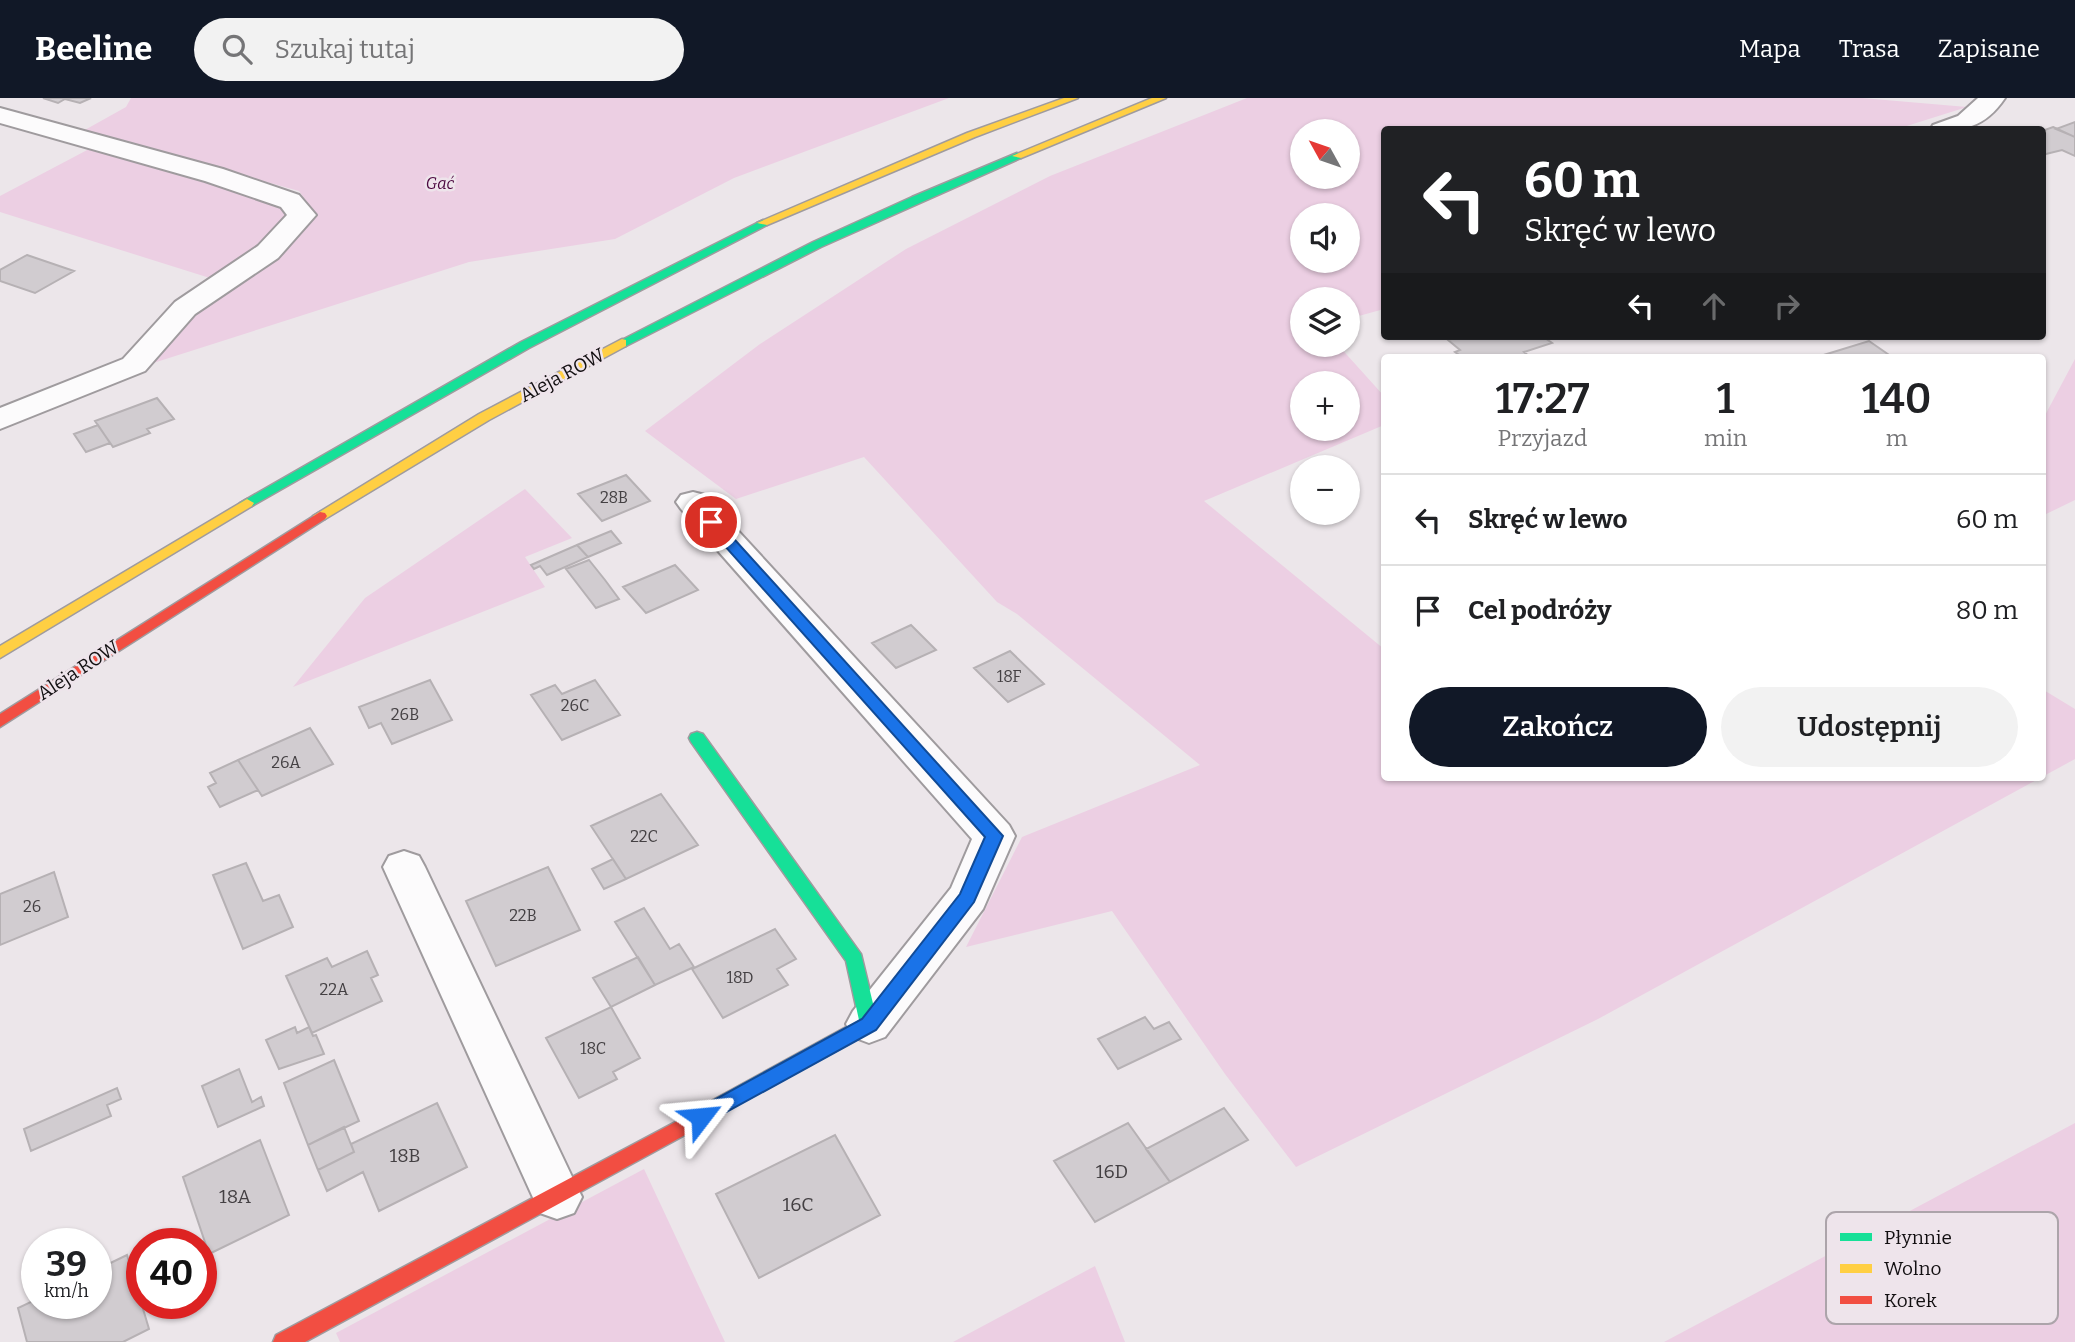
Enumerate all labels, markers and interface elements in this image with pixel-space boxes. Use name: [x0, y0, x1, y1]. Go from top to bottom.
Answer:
search box: [194, 18, 684, 81]
text: Beeline: [35, 29, 152, 69]
icon: search: [218, 30, 256, 68]
text: Szukaj tutaj: [274, 34, 415, 65]
text: Mapa: [1739, 35, 1801, 63]
text: Trasa: [1839, 35, 1900, 63]
text: Zapisane: [1938, 35, 2040, 63]
north arrow: [1290, 119, 1360, 189]
map controls: [1290, 119, 1360, 525]
text: 60 m: [1524, 151, 1640, 210]
icon: left: [1409, 154, 1500, 245]
park label: Gać: [426, 174, 455, 193]
button: sound: [1290, 203, 1360, 273]
text: Skręć w lewo: [1524, 211, 1716, 249]
button: layers: [1290, 287, 1360, 357]
icon: left: [1622, 287, 1660, 325]
icon: ahead: [1695, 287, 1733, 325]
icon: right: [1768, 287, 1806, 325]
street label: Aleja ROW: [516, 343, 609, 407]
button: +: [1290, 371, 1360, 441]
text: 17:27: [1495, 374, 1590, 424]
text: 1: [1717, 374, 1735, 424]
text: 140: [1862, 374, 1932, 424]
text: Przyjazd: [1498, 424, 1587, 452]
text: min: [1704, 424, 1747, 452]
text: m: [1886, 424, 1908, 452]
button: −: [1290, 455, 1360, 525]
house number: 28B: [600, 488, 628, 507]
pin: [681, 492, 741, 552]
icon: left: [1409, 501, 1447, 539]
icon: arrive: [692, 503, 730, 541]
text: Skręć w lewo: [1468, 504, 1628, 535]
text: 60 m: [1956, 504, 2018, 535]
icon: arrive: [1409, 592, 1447, 630]
text: Cel podróży: [1468, 595, 1611, 626]
text: 80 m: [1956, 595, 2018, 626]
street label: Aleja ROW: [33, 635, 124, 705]
house number: 18F: [997, 667, 1021, 686]
button: Zakończ: [1409, 687, 1707, 767]
button: Udostępnij: [1721, 687, 2018, 767]
house number: 26C: [561, 696, 589, 715]
house number: 26B: [391, 705, 419, 724]
house number: 26A: [271, 753, 301, 772]
house number: 22C: [630, 827, 658, 846]
house number: 26: [23, 897, 41, 916]
house number: 22B: [509, 906, 537, 925]
house number: 18D: [726, 968, 754, 987]
house number: 22A: [320, 980, 349, 999]
house number: 18C: [580, 1039, 606, 1058]
position arrow: [664, 1080, 738, 1154]
house number: 18B: [390, 1144, 420, 1167]
house number: 16D: [1096, 1160, 1128, 1183]
house number: 18A: [219, 1185, 251, 1208]
house number: 16C: [782, 1193, 814, 1216]
legend: [1826, 1212, 2058, 1324]
text: Płynnie: [1884, 1226, 1952, 1249]
speed limit sign: 40: [126, 1228, 217, 1319]
text: 39: [46, 1243, 87, 1285]
text: Wolno: [1884, 1257, 1941, 1280]
text: km/h: [44, 1280, 89, 1302]
text: Korek: [1884, 1289, 1937, 1312]

